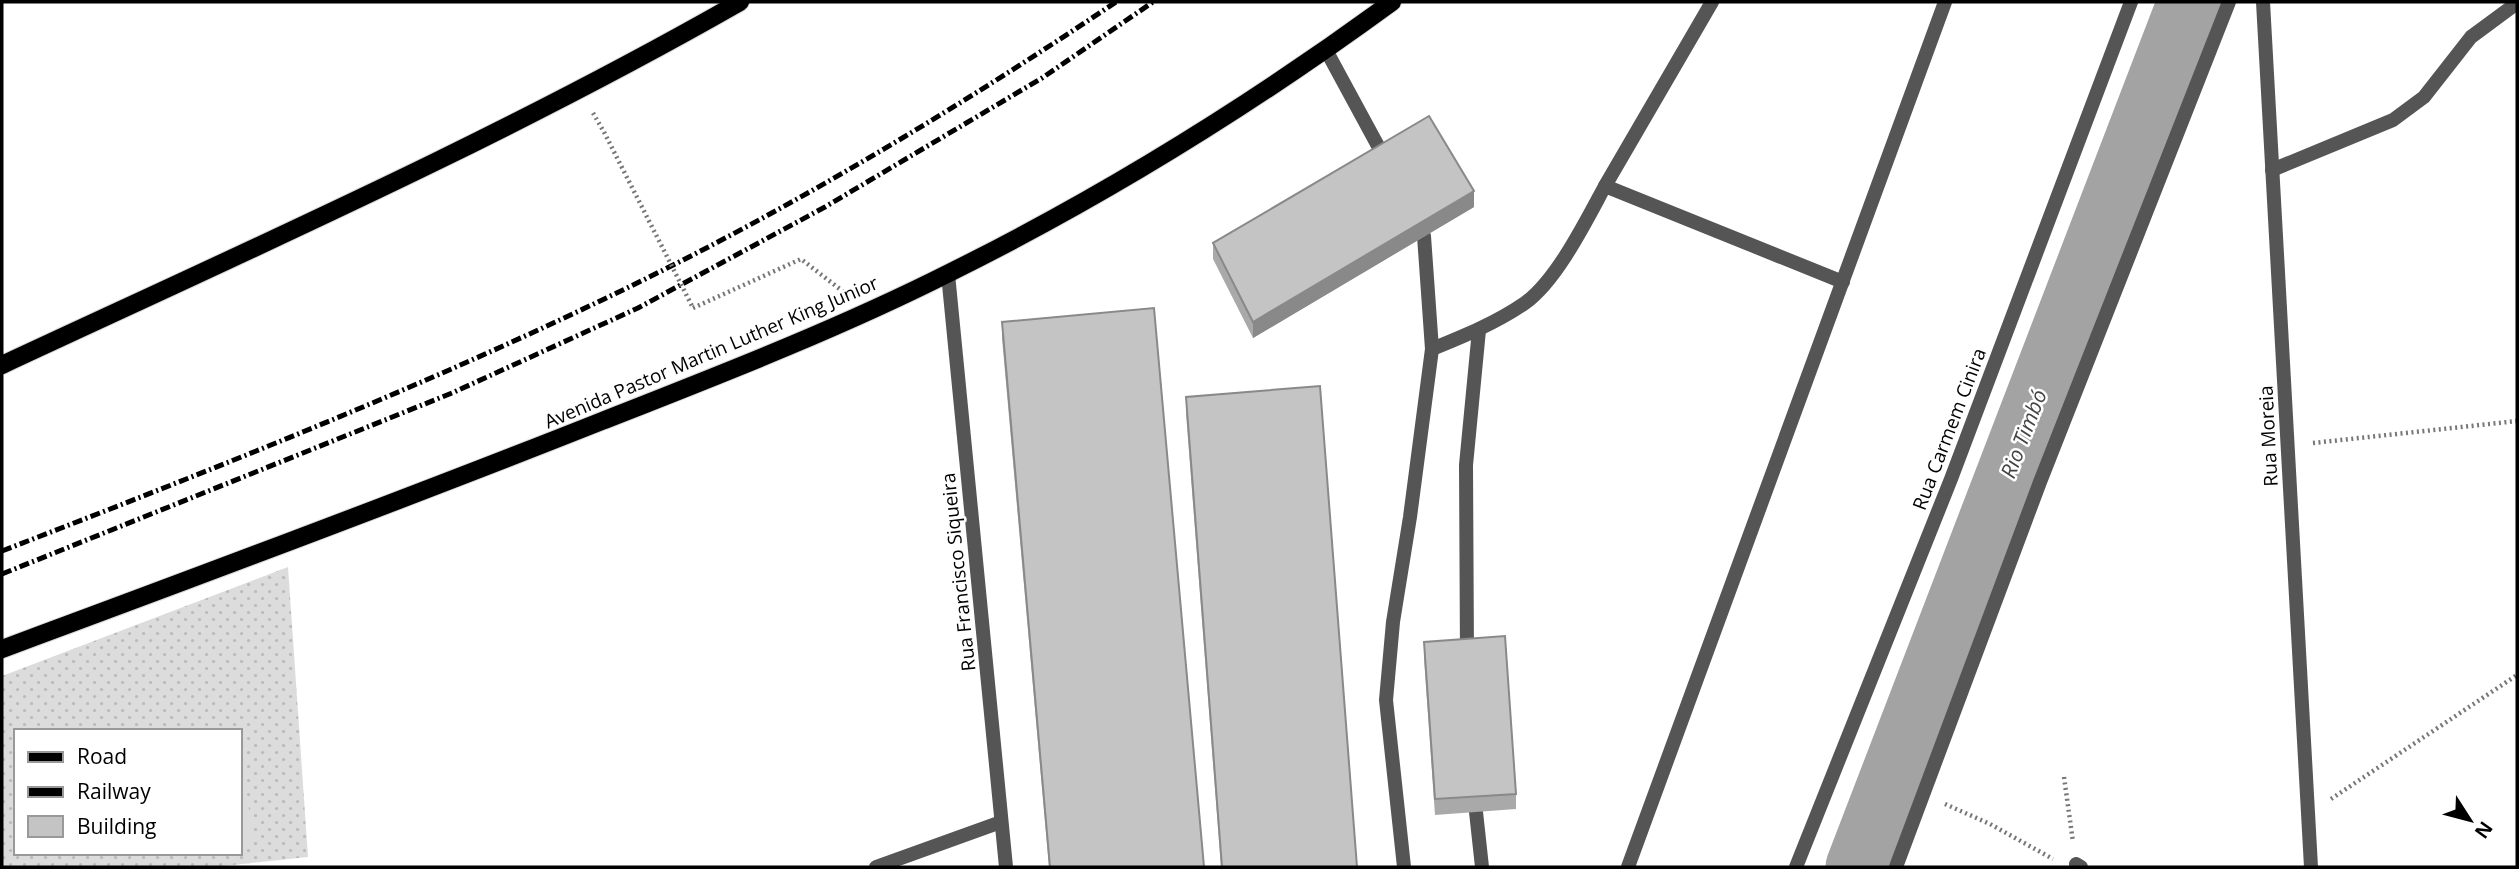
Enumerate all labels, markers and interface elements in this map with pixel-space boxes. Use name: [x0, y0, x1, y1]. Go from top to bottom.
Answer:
street label: Avenida Pastor Martin Luther King Junior: [540, 270, 882, 434]
street label: Rua Carmem Cinira: [1906, 344, 1992, 514]
water label: Rio Timbó: [1993, 385, 2053, 482]
street label: Rua Moreia: [2252, 385, 2284, 487]
street label: Rua Francisco Siqueira: [935, 472, 981, 672]
legend: [14, 729, 242, 855]
text: Road: [77, 742, 127, 770]
text: Railway: [77, 777, 151, 805]
north arrow: [2435, 785, 2505, 855]
text: Building: [77, 812, 156, 840]
text: N: [2469, 816, 2499, 844]

